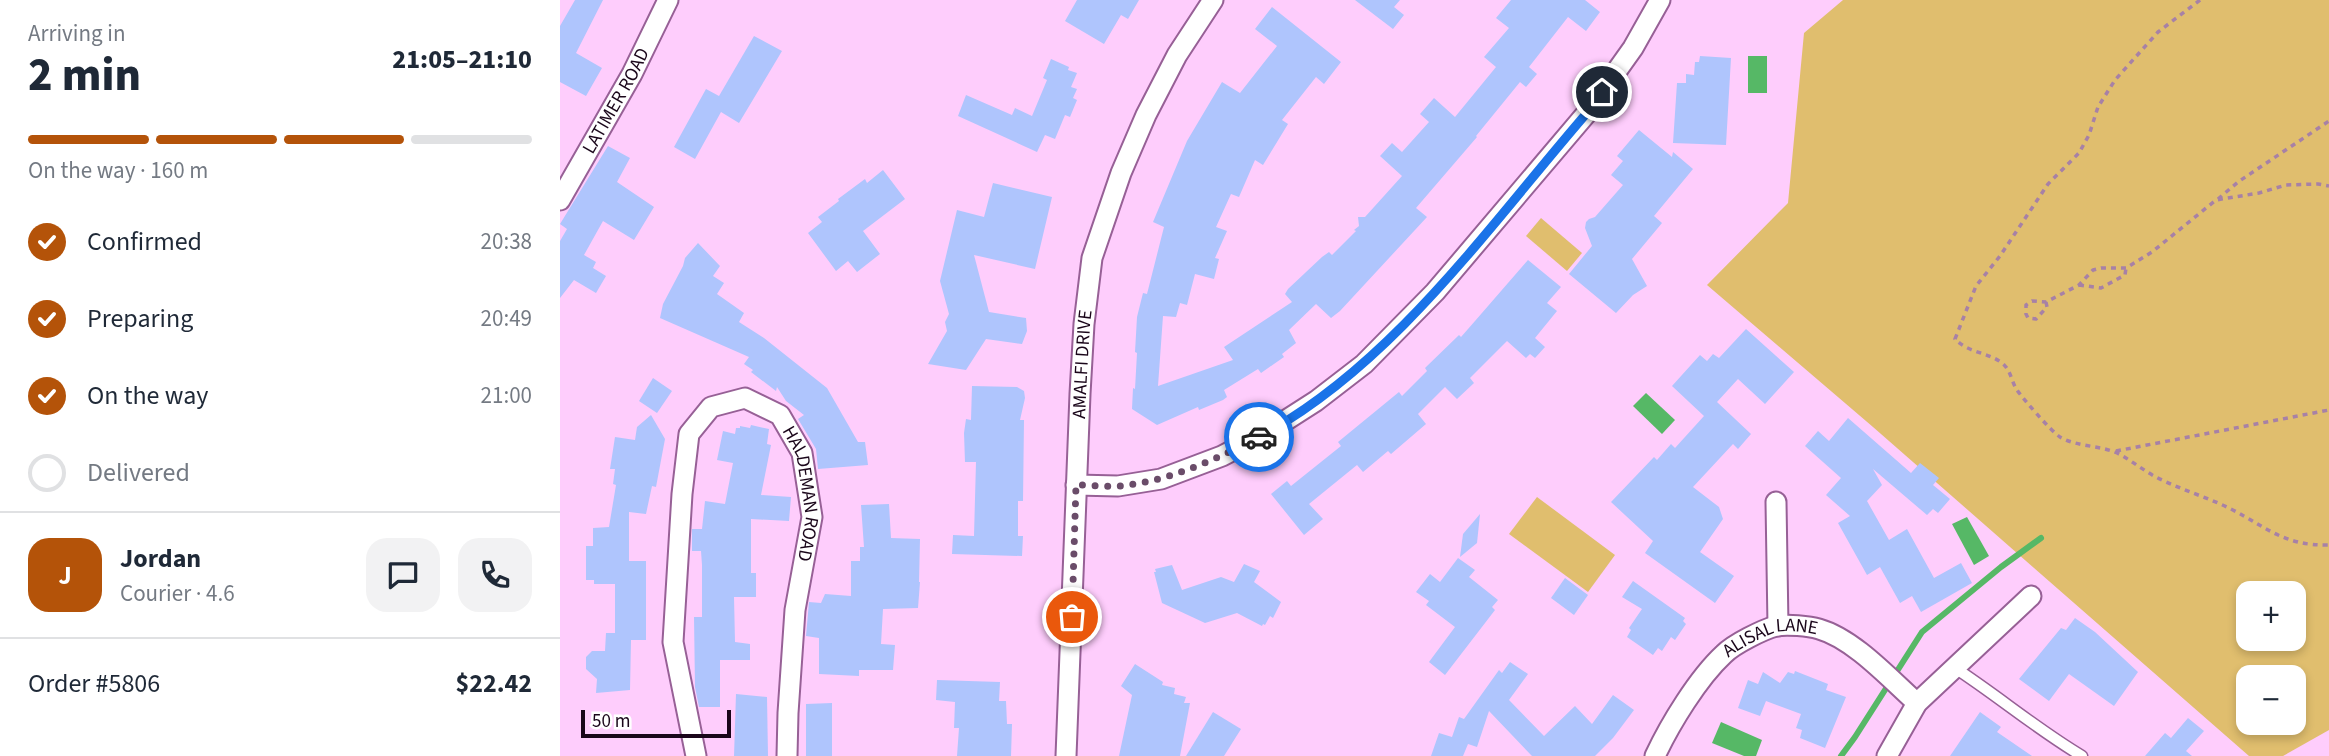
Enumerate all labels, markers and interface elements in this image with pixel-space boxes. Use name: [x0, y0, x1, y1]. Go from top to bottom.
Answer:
text: Arriving in: [28, 17, 126, 50]
text: 21:05–21:10: [392, 41, 532, 78]
text: 2 min: [28, 43, 141, 108]
street label: LATIMER ROAD: [576, 43, 656, 159]
pin: [1572, 62, 1632, 122]
icon: home: [1583, 73, 1621, 111]
text: On the way · 160 m: [28, 154, 208, 187]
icon: check: [28, 223, 66, 261]
text: Confirmed: [87, 223, 202, 260]
text: 20:38: [481, 225, 532, 258]
icon: check: [28, 300, 66, 338]
text: Preparing: [87, 300, 193, 337]
text: 20:49: [481, 302, 532, 335]
street label: AMALFI DRIVE: [1066, 308, 1099, 419]
icon: check: [28, 377, 66, 415]
text: On the way: [87, 377, 208, 414]
text: 21:00: [481, 379, 532, 412]
courier: [1224, 402, 1294, 472]
icon: car: [1240, 418, 1278, 456]
street label: HALDEMAN ROAD: [776, 421, 825, 564]
text: Delivered: [87, 454, 190, 491]
button: chat: [366, 538, 440, 612]
button: phone: [458, 538, 532, 612]
text: Jordan: [120, 540, 201, 577]
text: J: [58, 557, 72, 594]
text: Courier · 4.6: [120, 577, 235, 610]
map controls: [2236, 581, 2306, 735]
button: +: [2236, 581, 2306, 651]
pin: [1042, 587, 1102, 647]
icon: bag: [1053, 598, 1091, 636]
street label: ALISAL LANE: [1717, 612, 1820, 664]
text: Order #5806: [28, 665, 160, 702]
text: $22.42: [456, 665, 532, 702]
button: −: [2236, 665, 2306, 735]
scale bar: [581, 707, 732, 739]
text: 50 m: [592, 708, 630, 735]

